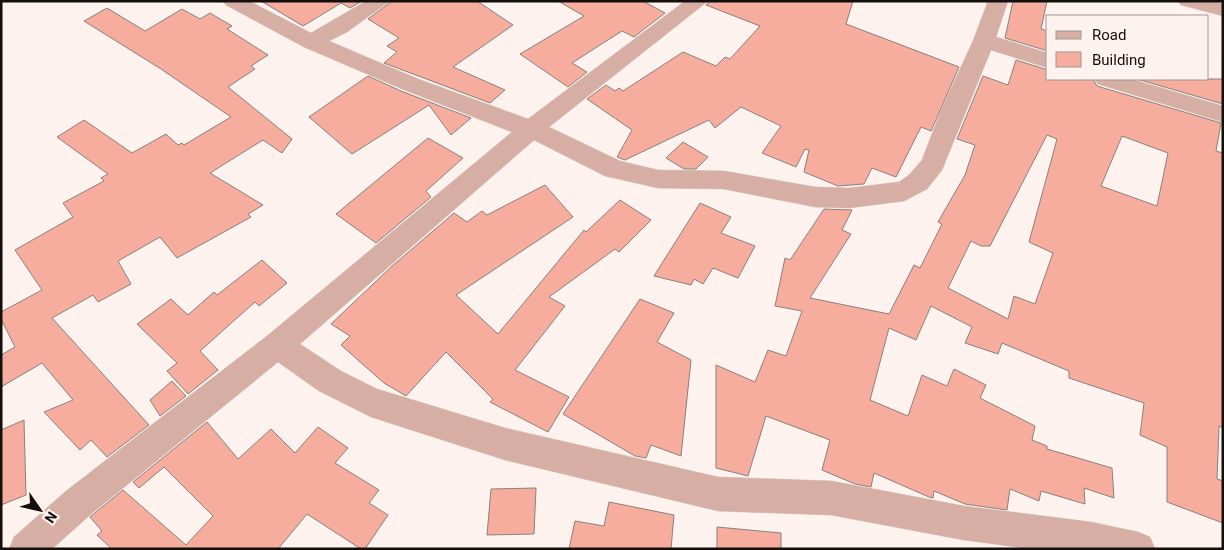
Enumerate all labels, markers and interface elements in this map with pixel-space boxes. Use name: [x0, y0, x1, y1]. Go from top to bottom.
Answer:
legend: [1046, 15, 1209, 80]
text: Road: [1092, 26, 1126, 44]
text: Building: [1092, 51, 1146, 69]
north arrow: [15, 485, 65, 535]
text: N: [41, 509, 60, 526]

